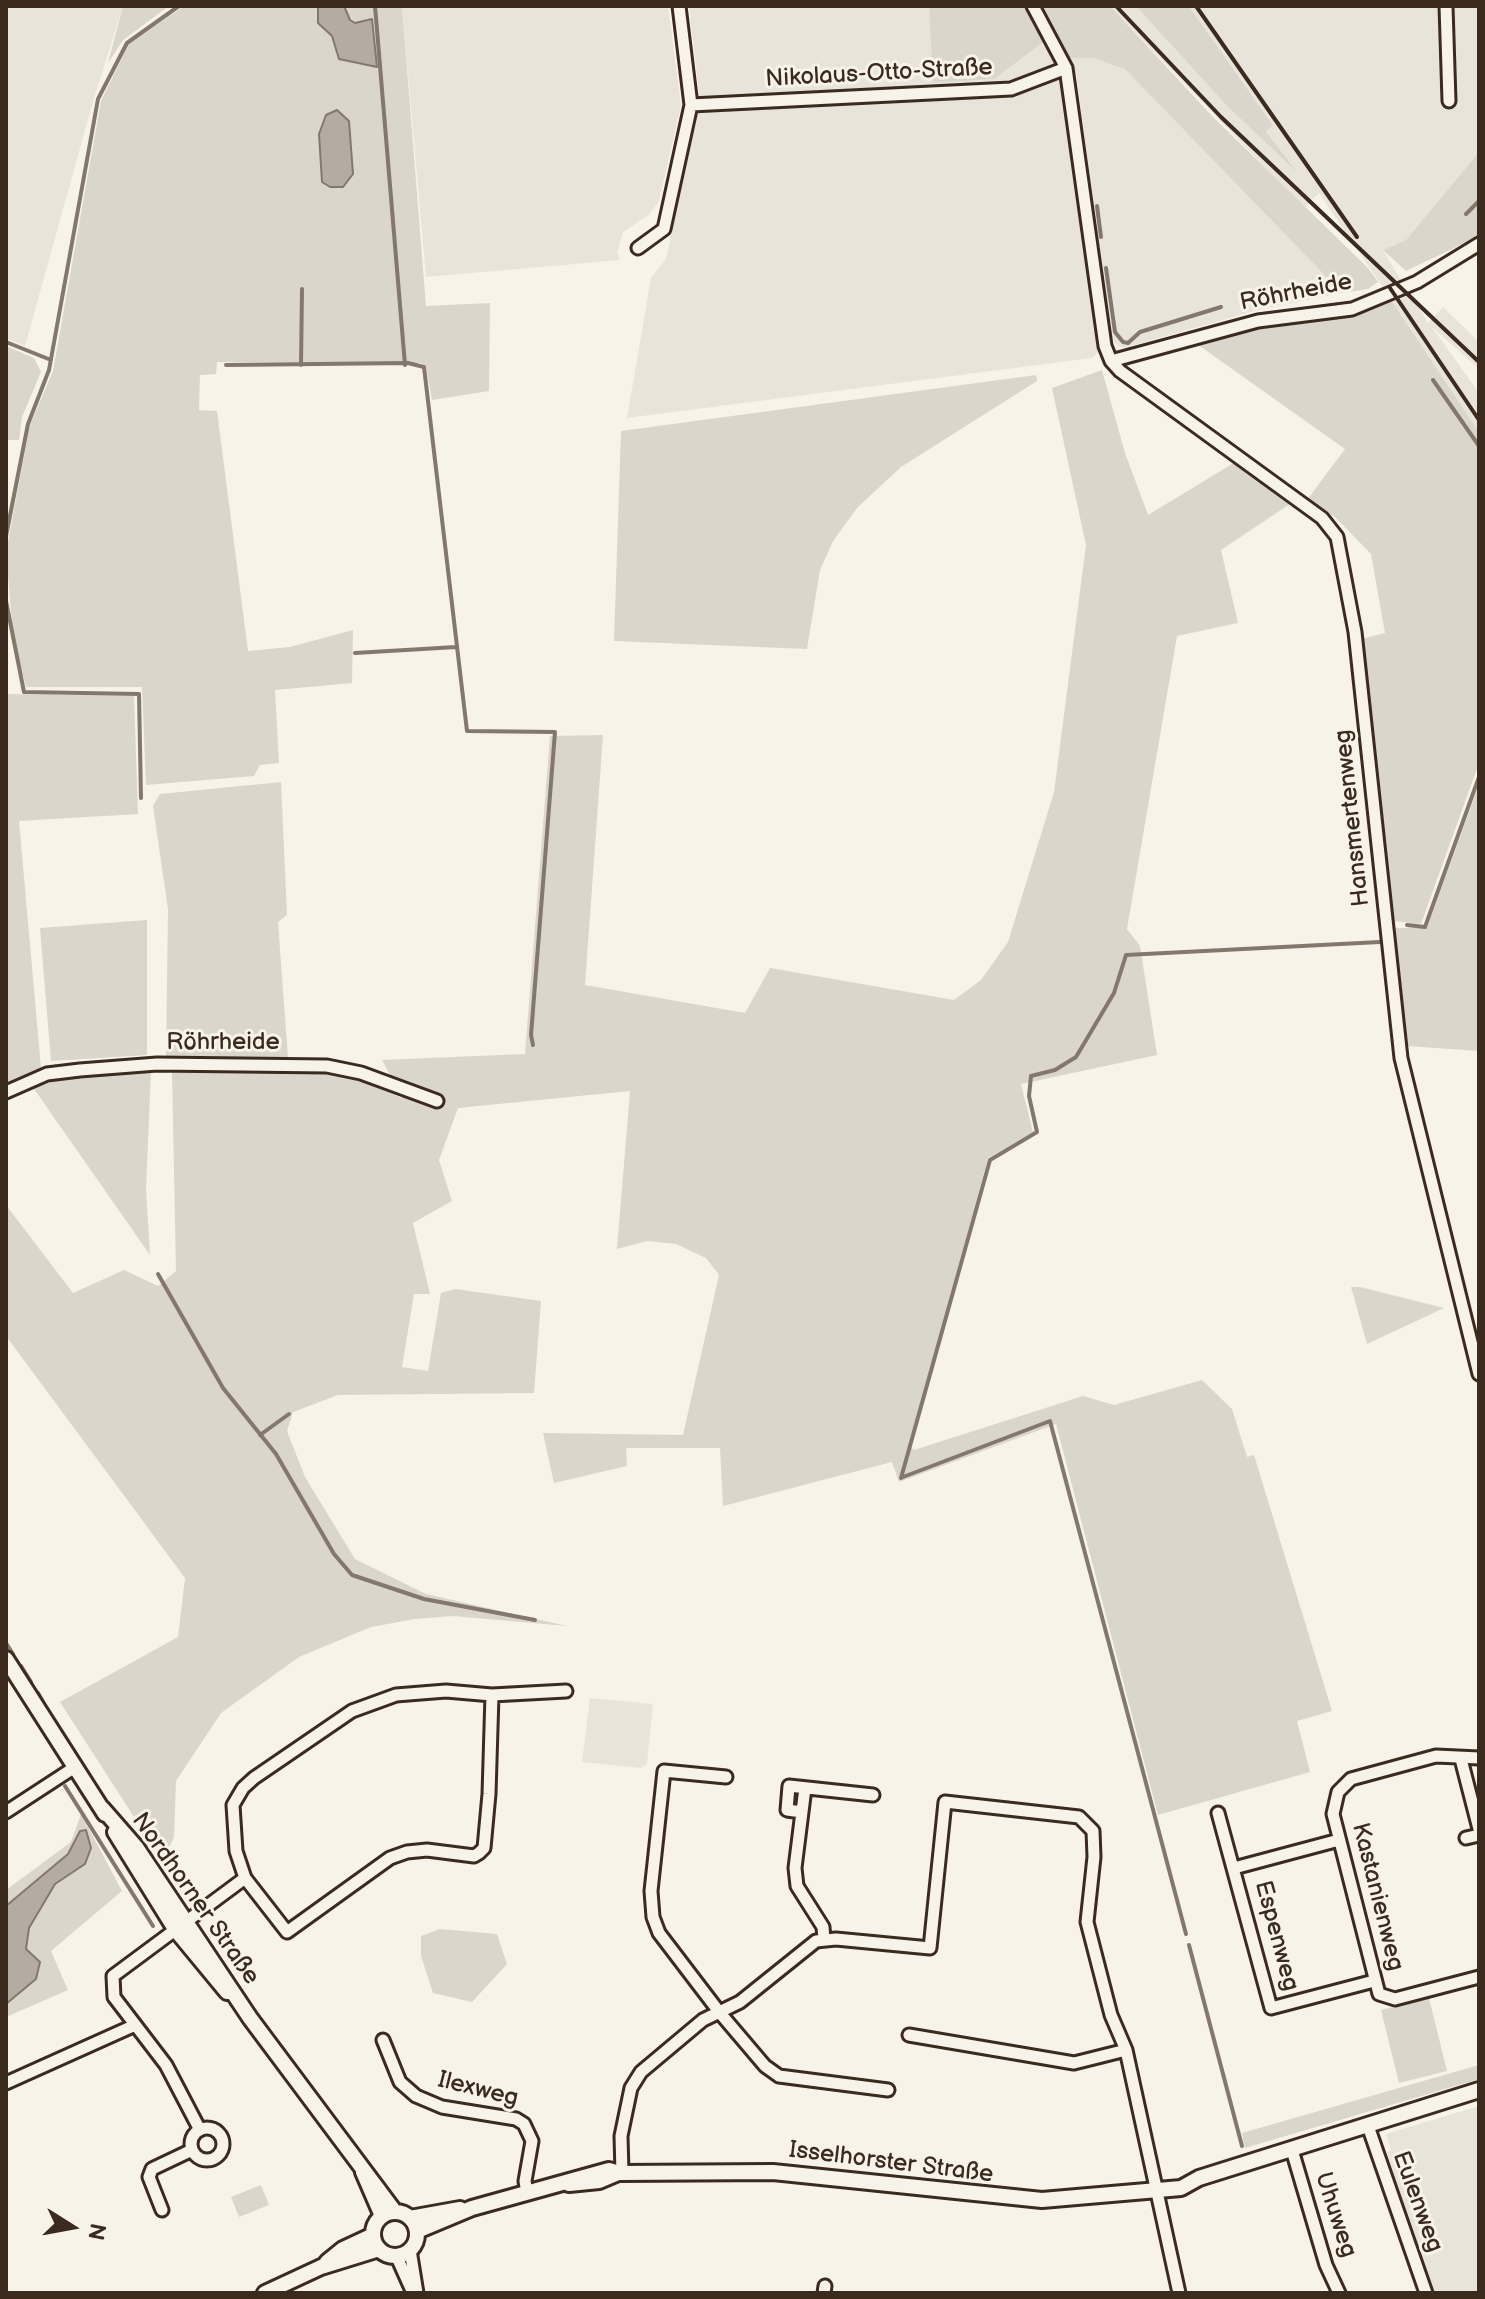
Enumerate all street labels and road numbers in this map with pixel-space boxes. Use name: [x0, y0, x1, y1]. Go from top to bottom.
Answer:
street label: Nikolaus-Otto-Straße: [765, 54, 993, 94]
street label: Röhrheide: [1237, 268, 1355, 318]
street label: Hansmertenweg: [1329, 728, 1377, 908]
street label: Röhrheide: [166, 1029, 280, 1057]
street label: Nordhorner Straße: [125, 1807, 265, 1991]
street label: Kastanienweg: [1345, 1820, 1409, 1974]
street label: Espenweg: [1247, 1878, 1305, 1994]
street label: Ilexweg: [435, 2066, 521, 2114]
street label: Isselhorster Straße: [787, 2136, 995, 2190]
street label: Eulenweg: [1385, 2148, 1449, 2256]
street label: Uhuweg: [1308, 2169, 1362, 2261]

